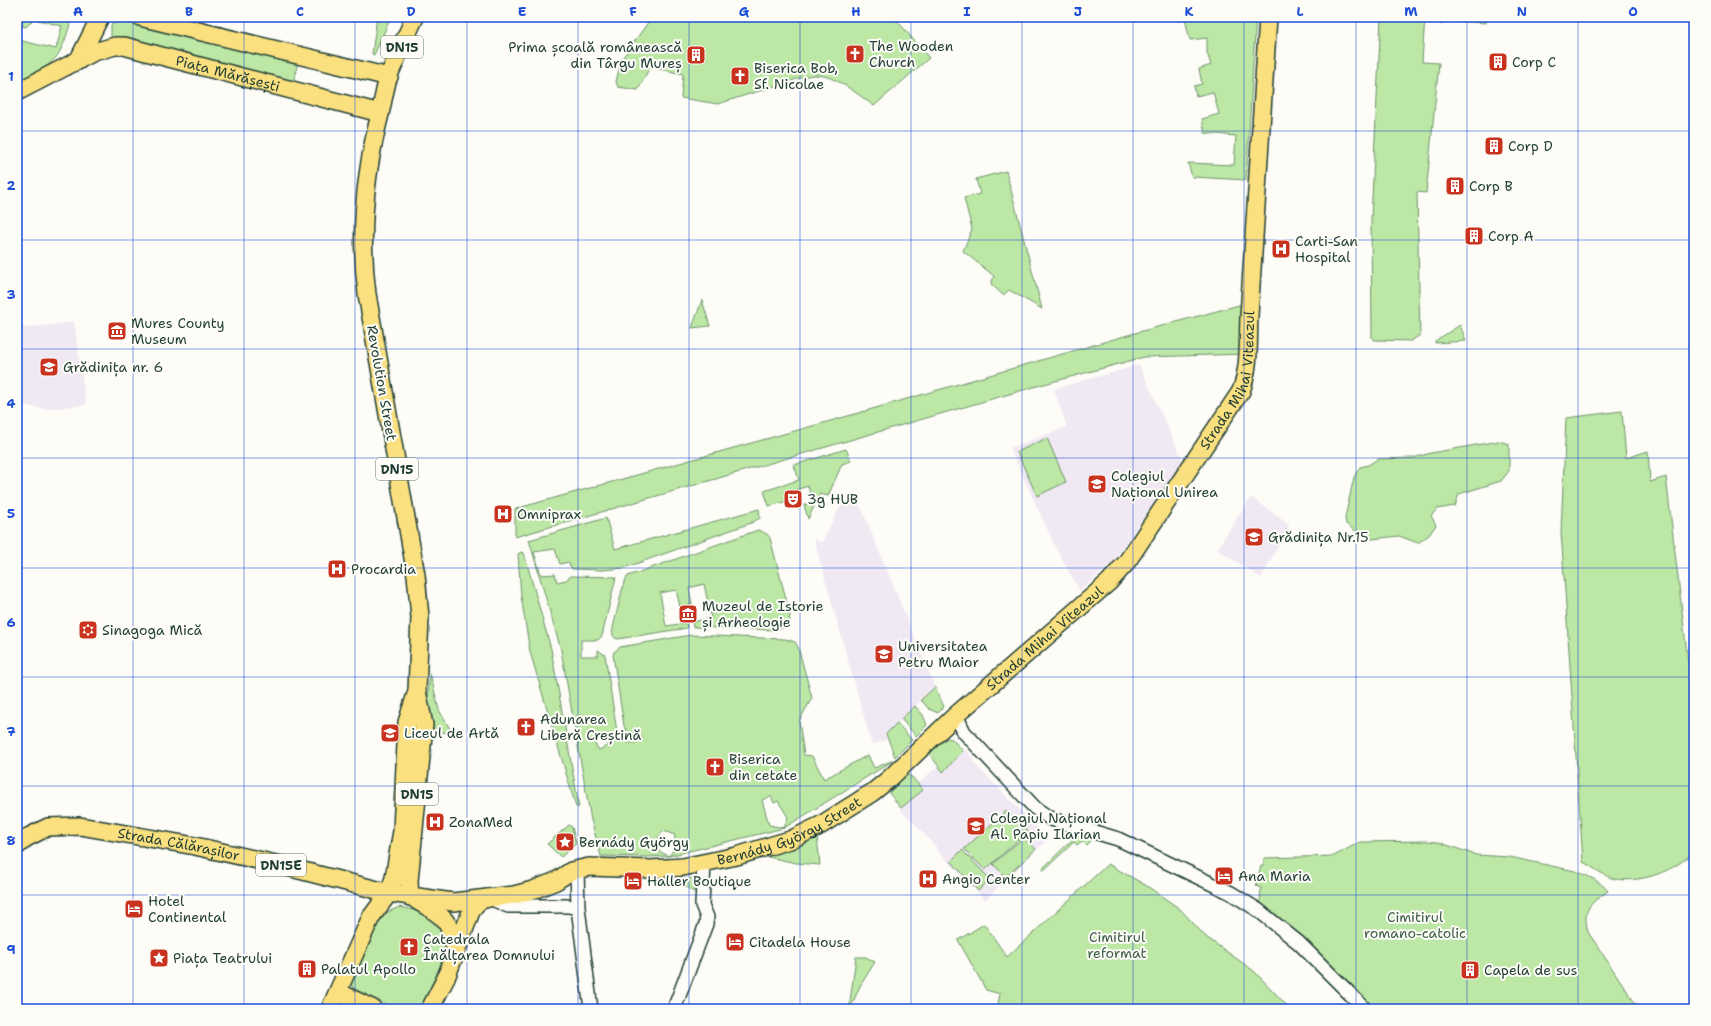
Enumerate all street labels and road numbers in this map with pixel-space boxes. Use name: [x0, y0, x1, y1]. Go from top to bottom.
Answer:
road number: DN15: [381, 36, 423, 58]
street label: Piața Mărășești: [174, 51, 282, 96]
street label: Strada Mihai Viteazul: [1195, 310, 1258, 453]
street label: Revolution Street: [363, 324, 401, 442]
road number: DN15: [376, 458, 418, 480]
street label: Strada Mihai Viteazul: [982, 582, 1107, 694]
road number: DN15: [396, 783, 438, 805]
street label: Bernády György Street: [715, 793, 865, 869]
street label: Strada Călărașilor: [116, 824, 242, 865]
road number: DN15E: [256, 854, 306, 876]

